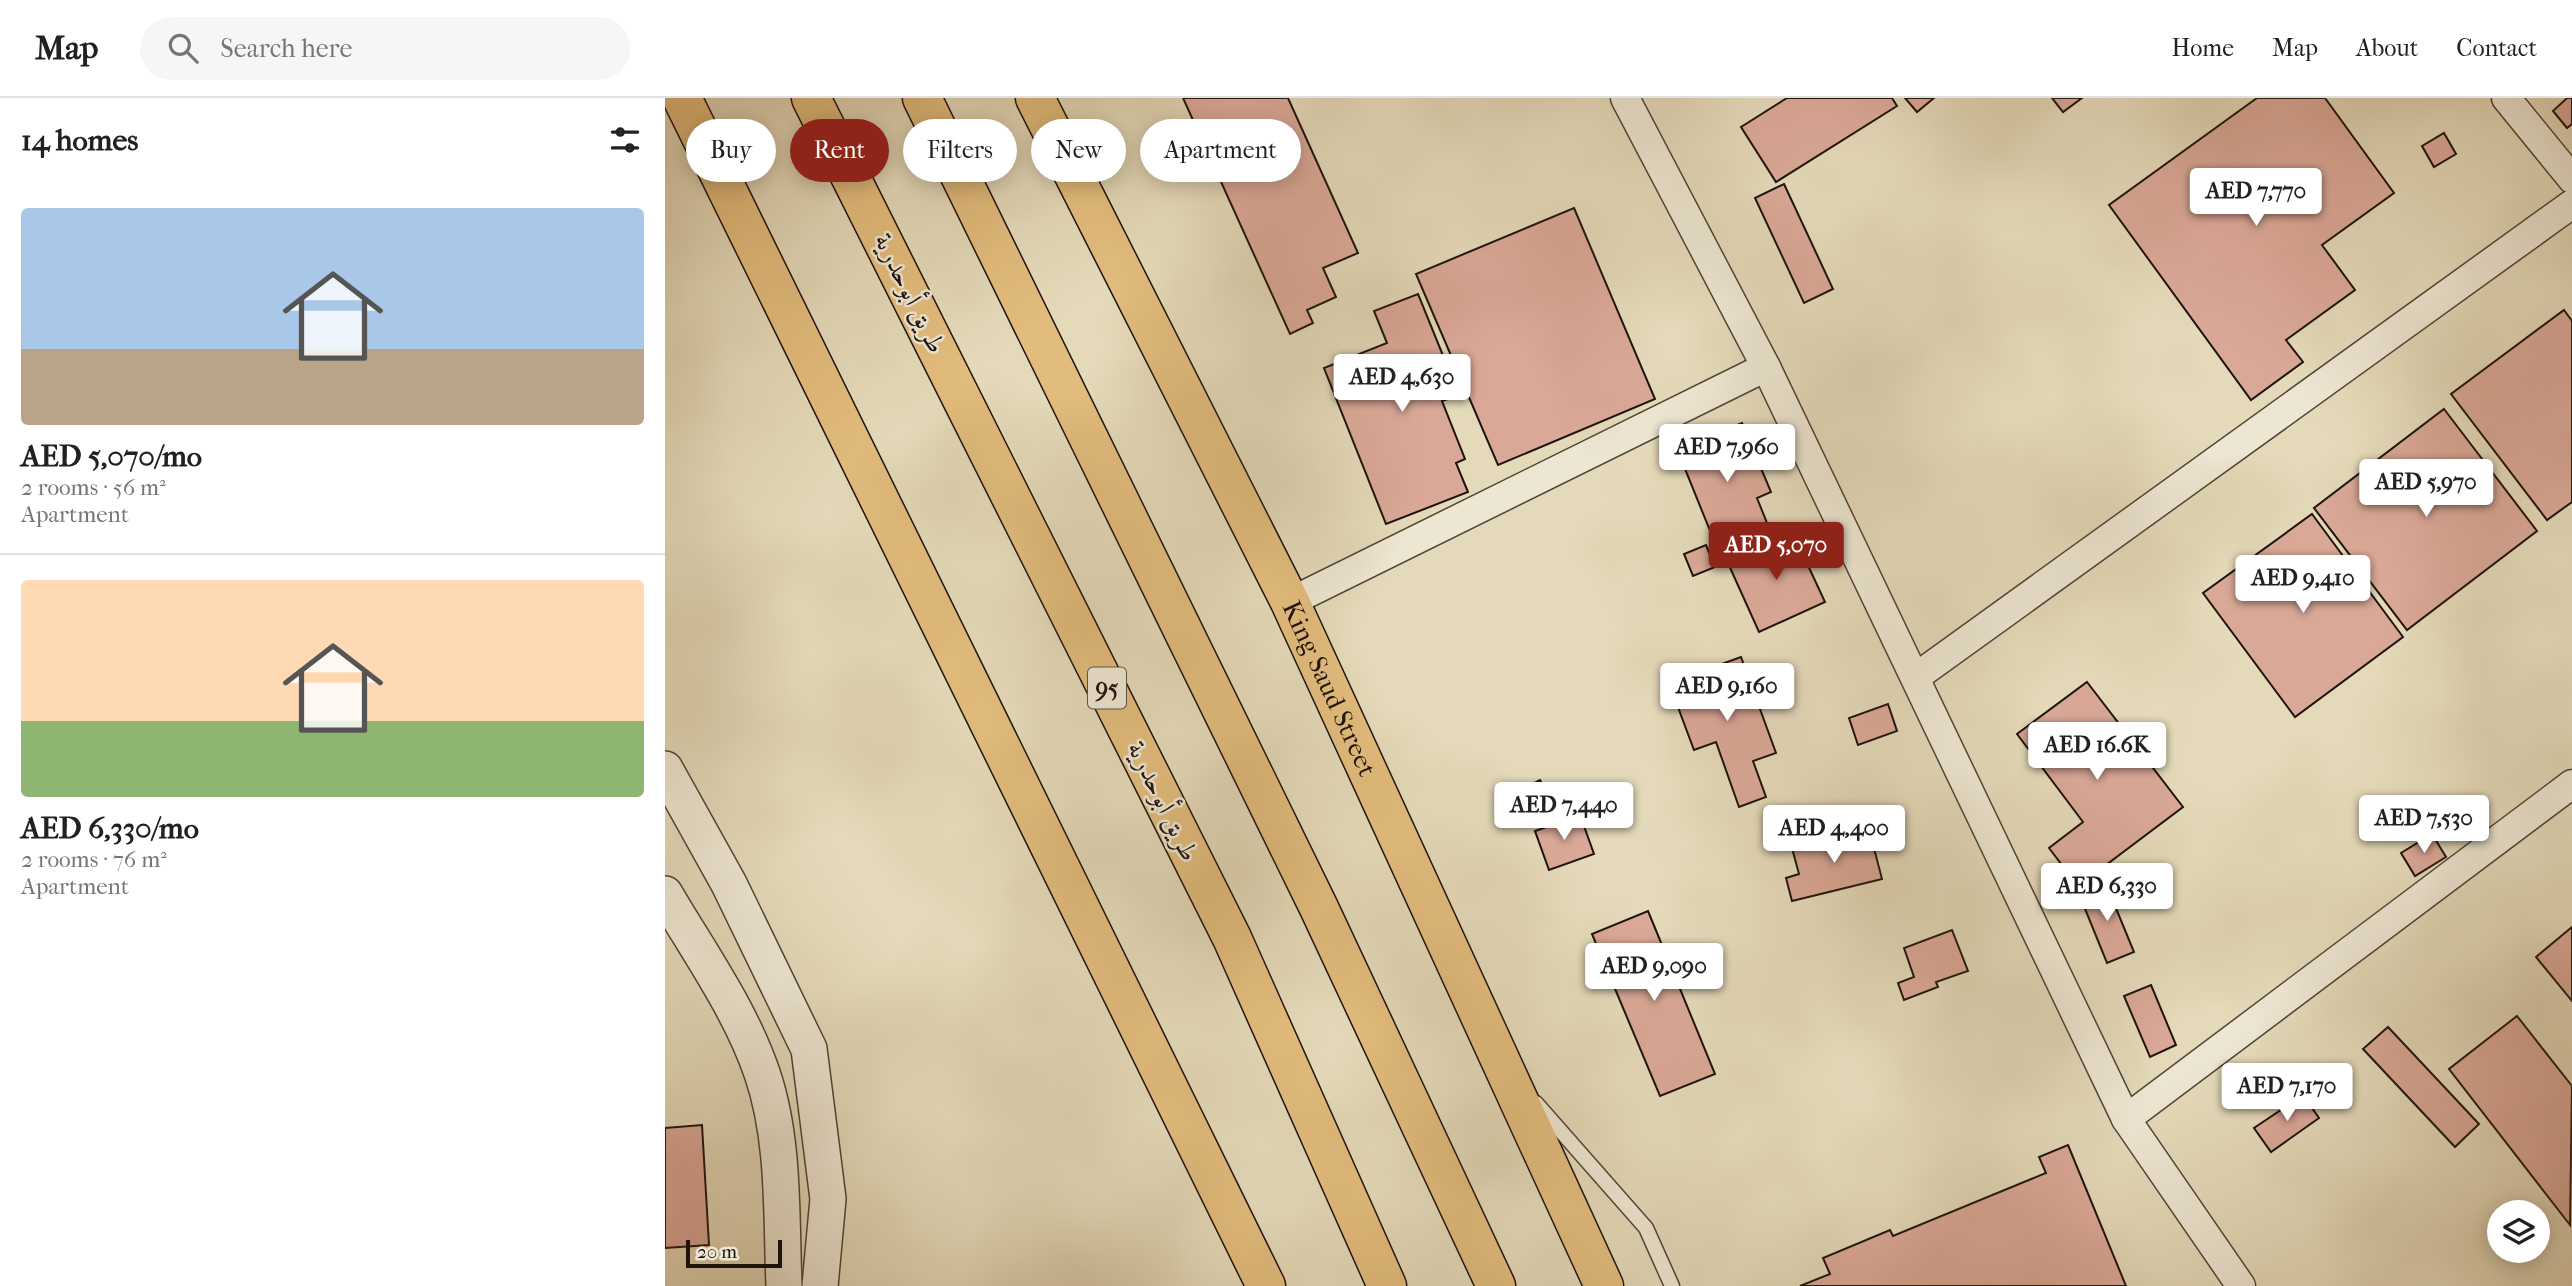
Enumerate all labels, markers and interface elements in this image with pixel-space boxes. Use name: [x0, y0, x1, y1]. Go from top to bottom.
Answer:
search box: [140, 17, 630, 80]
text: Map: [35, 29, 98, 68]
icon: search: [164, 29, 202, 67]
text: Search here: [220, 33, 352, 64]
text: Home: [2172, 34, 2234, 62]
text: Map: [2272, 34, 2318, 62]
text: About: [2356, 34, 2418, 62]
text: Contact: [2456, 34, 2537, 62]
chip: Buy: [686, 119, 776, 182]
chip: Rent: [790, 119, 889, 182]
chip: Filters: [903, 119, 1017, 182]
chip: New: [1031, 119, 1126, 182]
chip: Apartment: [1140, 119, 1301, 182]
icon: filters: [606, 121, 644, 159]
text: 14 homes: [21, 123, 138, 158]
pin: AED 7,770: [2176, 169, 2336, 228]
text: AED 7,770: [2206, 177, 2306, 204]
street label: طريق أبوحدرية: [867, 227, 954, 358]
icon: home: [270, 253, 396, 379]
pin: AED 4,630: [1322, 354, 1482, 414]
text: AED 4,630: [1350, 363, 1454, 390]
pin: AED 7,960: [1647, 424, 1807, 484]
text: AED 7,960: [1675, 433, 1779, 460]
text: AED 5,070/mo: [21, 439, 202, 474]
pin: AED 5,970: [2346, 460, 2506, 519]
text: AED 5,970: [2375, 468, 2477, 495]
text: 2 rooms · 56 m²: [21, 474, 166, 501]
text: Apartment: [21, 501, 129, 528]
pin: AED 5,070: [1696, 522, 1856, 582]
text: AED 5,070: [1725, 531, 1827, 558]
pin: AED 9,410: [2223, 556, 2383, 615]
text: AED 9,410: [2251, 564, 2355, 591]
street label: King Saud Street: [1276, 596, 1384, 782]
icon: home: [270, 625, 396, 751]
pin: AED 9,160: [1647, 664, 1807, 723]
road number: 95: [1088, 668, 1126, 708]
text: AED 9,160: [1676, 672, 1778, 699]
pin: AED 16.6K: [2017, 722, 2177, 782]
text: AED 16.6K: [2044, 731, 2150, 758]
street label: طريق أبوحدرية: [1120, 735, 1207, 866]
pin: AED 7,440: [1484, 782, 1644, 842]
text: AED 7,440: [1510, 791, 1618, 818]
pin: AED 7,530: [2344, 796, 2504, 855]
text: AED 7,530: [2375, 804, 2473, 831]
pin: AED 4,400: [1754, 806, 1914, 865]
text: AED 6,330/mo: [21, 811, 199, 846]
text: AED 4,400: [1779, 814, 1889, 841]
text: 2 rooms · 76 m²: [21, 846, 167, 873]
pin: AED 6,330: [2027, 864, 2187, 923]
text: AED 6,330: [2057, 872, 2157, 899]
text: Apartment: [21, 873, 129, 900]
pin: AED 9,090: [1574, 944, 1734, 1003]
text: AED 9,090: [1601, 952, 1707, 979]
pin: AED 7,170: [2207, 1063, 2367, 1123]
text: AED 7,170: [2238, 1072, 2336, 1099]
map controls: [2487, 1200, 2550, 1263]
button: layers: [2487, 1200, 2550, 1263]
scale bar: [686, 1237, 782, 1269]
text: 20 m: [697, 1241, 737, 1263]

